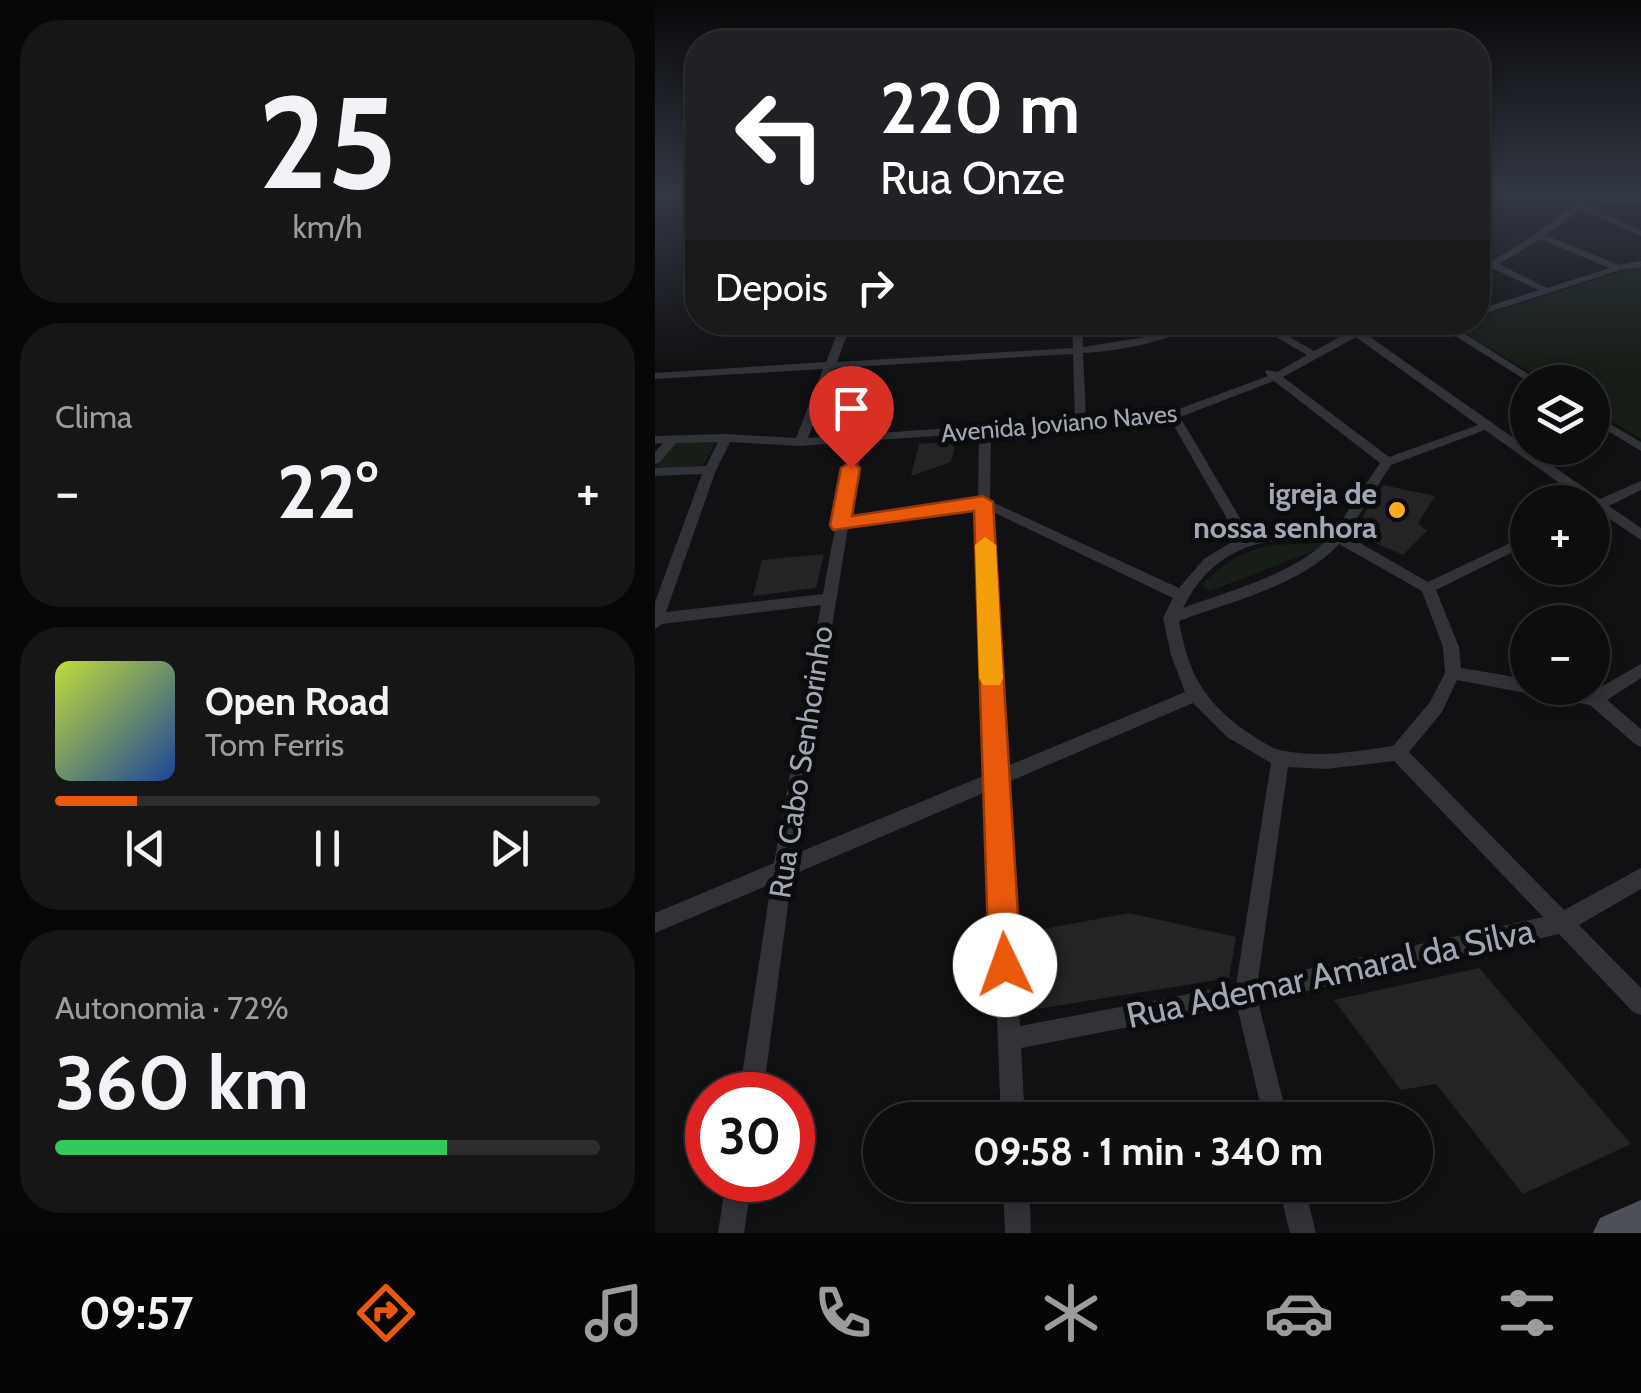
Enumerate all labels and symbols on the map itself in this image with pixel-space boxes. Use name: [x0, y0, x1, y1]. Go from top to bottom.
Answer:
pin: [809, 366, 894, 469]
street label: Avenida Joviano Naves: [940, 398, 1178, 448]
place label: igreja de nossa senhora: [1193, 475, 1377, 546]
marker: igreja de nossa senhora: [1386, 499, 1408, 521]
street label: Rua Cabo Senhorinho: [761, 623, 841, 901]
street label: Rua Ademar Amaral da Silva: [1123, 909, 1538, 1037]
position arrow: [953, 913, 1057, 1017]
speed limit sign: 30: [685, 1072, 815, 1202]

